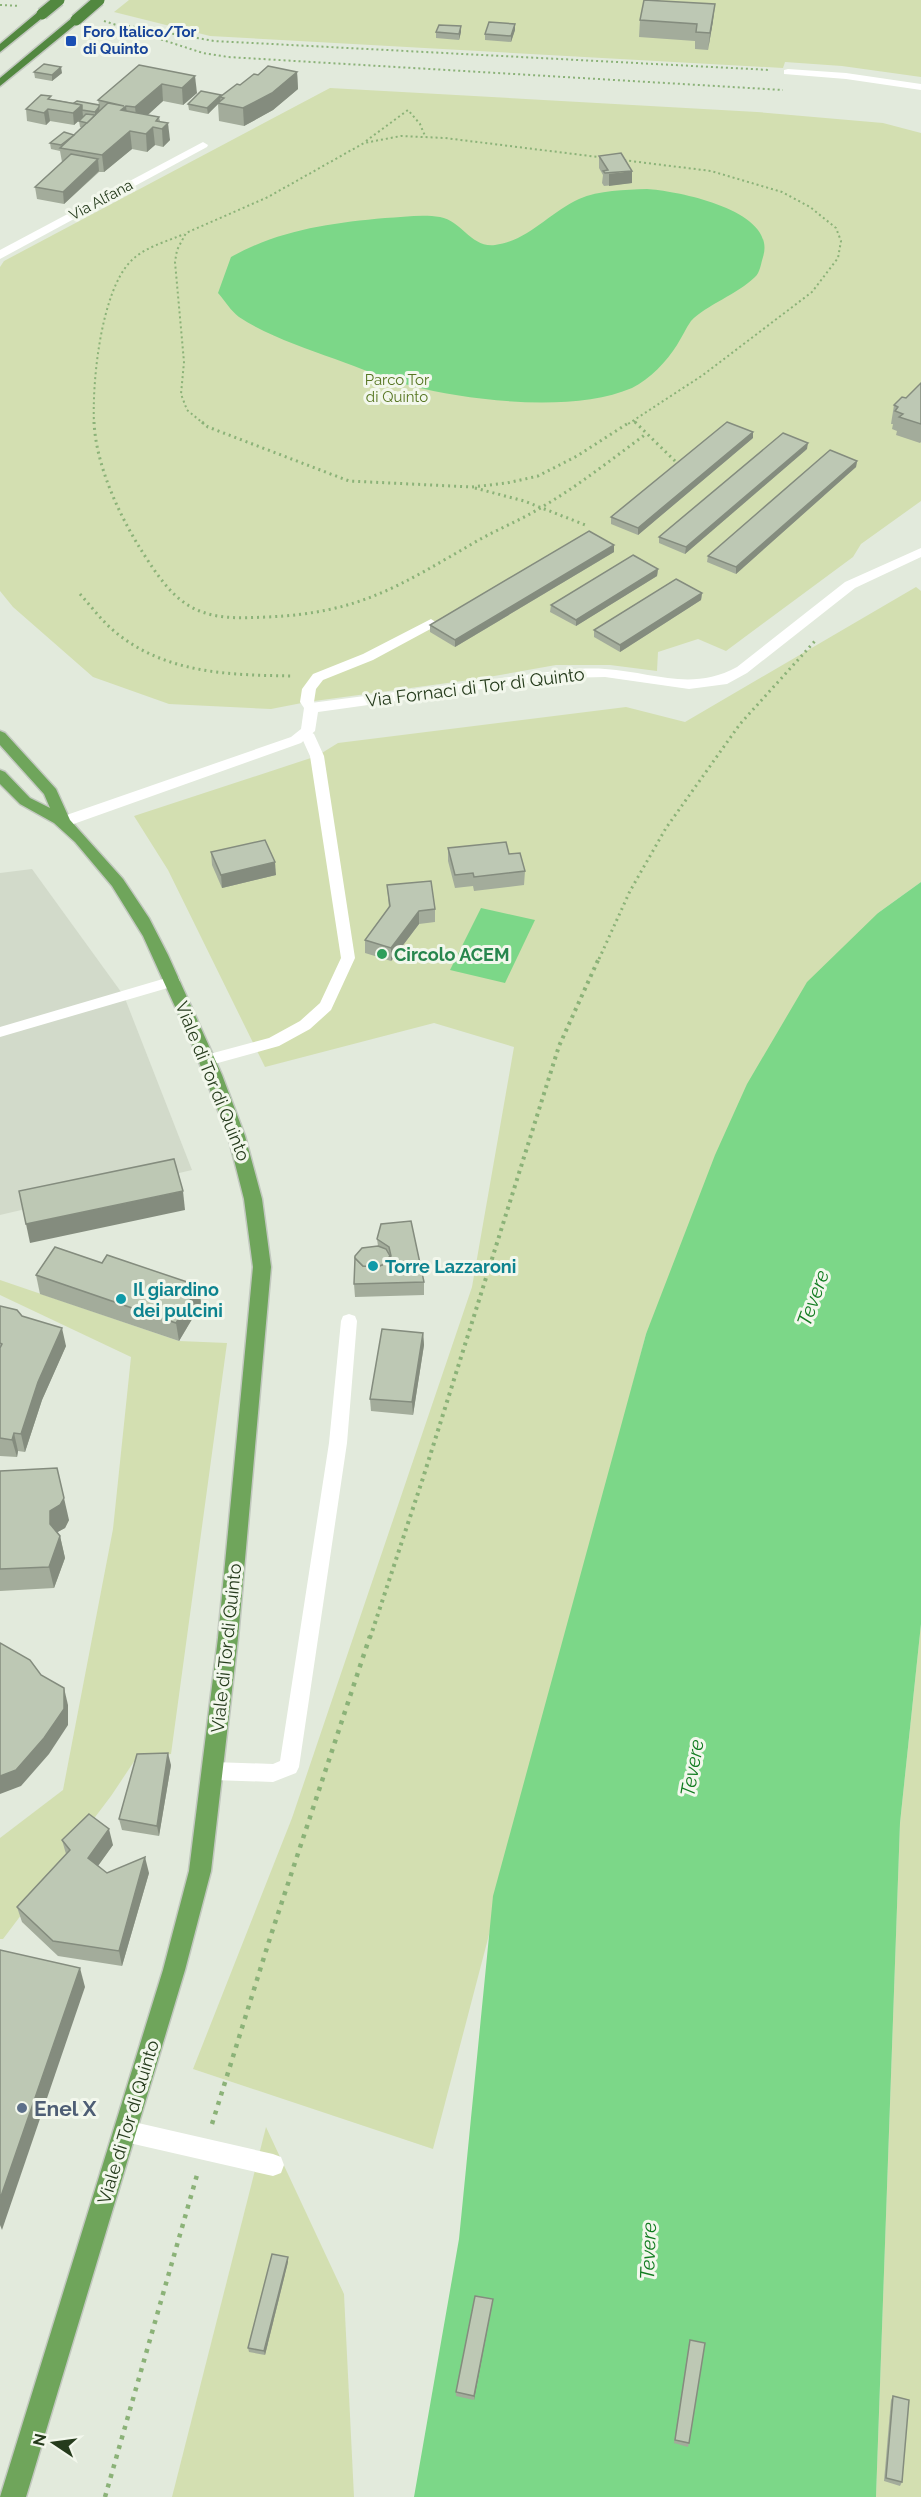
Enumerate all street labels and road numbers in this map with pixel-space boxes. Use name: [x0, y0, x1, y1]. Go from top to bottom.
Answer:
street label: Via Alfana: [66, 176, 136, 224]
street label: Via Fornaci di Tor di Quinto: [364, 663, 586, 711]
street label: Viale di Tor di Quinto: [171, 998, 255, 1164]
street label: Viale di Tor di Quinto: [207, 1562, 245, 1734]
street label: Viale di Tor di Quinto: [93, 2037, 163, 2206]

